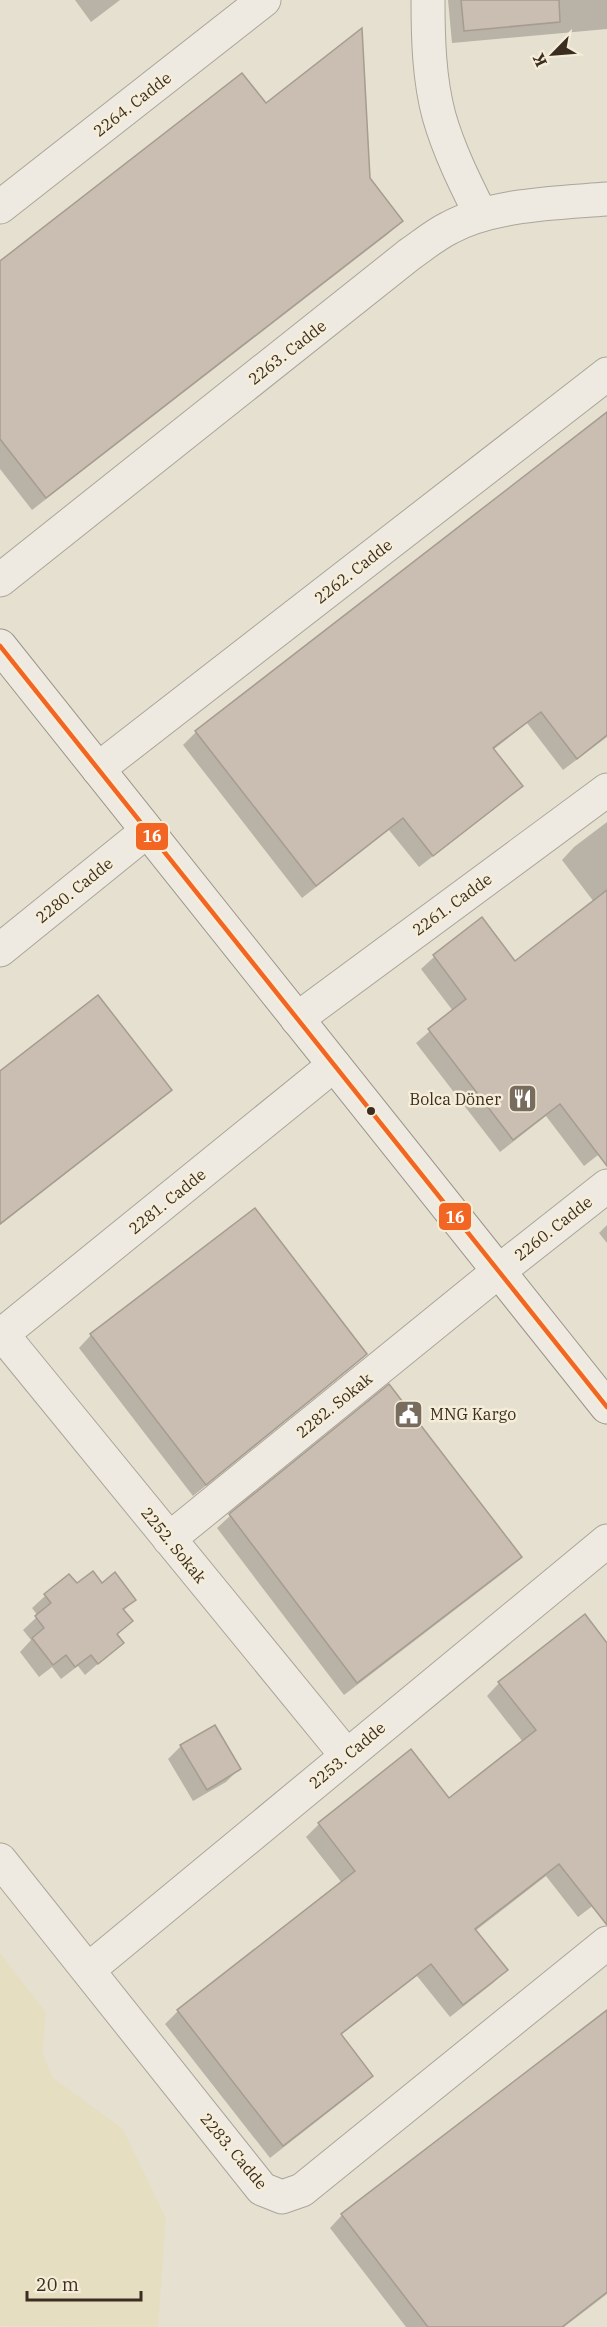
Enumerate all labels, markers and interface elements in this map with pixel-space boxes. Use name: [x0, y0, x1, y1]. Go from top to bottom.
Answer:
north arrow: [523, 24, 583, 84]
text: K: [527, 50, 551, 70]
street label: 2264. Cadde: [89, 67, 175, 141]
street label: 2263. Cadde: [244, 315, 330, 389]
street label: 2262. Cadde: [310, 534, 396, 608]
line badge: 16: [135, 822, 169, 851]
text: 16: [142, 826, 162, 846]
street label: 2280. Cadde: [31, 853, 117, 927]
street label: 2261. Cadde: [408, 868, 496, 940]
restaurant icon: Bolca Döner: [506, 1083, 538, 1115]
place label: Bolca Döner: [410, 1089, 501, 1109]
unlabelled marker: [365, 1105, 377, 1117]
street label: 2281. Cadde: [124, 1164, 210, 1238]
street label: 2260. Cadde: [510, 1191, 596, 1265]
line badge: 16: [438, 1202, 472, 1231]
text: 16: [445, 1207, 465, 1227]
street label: 2282. Sokak: [292, 1368, 377, 1442]
public building icon: MNG Kargo: [393, 1398, 425, 1430]
place label: MNG Kargo: [430, 1404, 516, 1424]
street label: 2252. Sokak: [137, 1503, 211, 1588]
street label: 2253. Cadde: [305, 1717, 389, 1793]
street label: 2283. Cadde: [196, 2109, 272, 2193]
scale bar: [27, 2264, 141, 2302]
text: 20 m: [36, 2273, 79, 2296]

